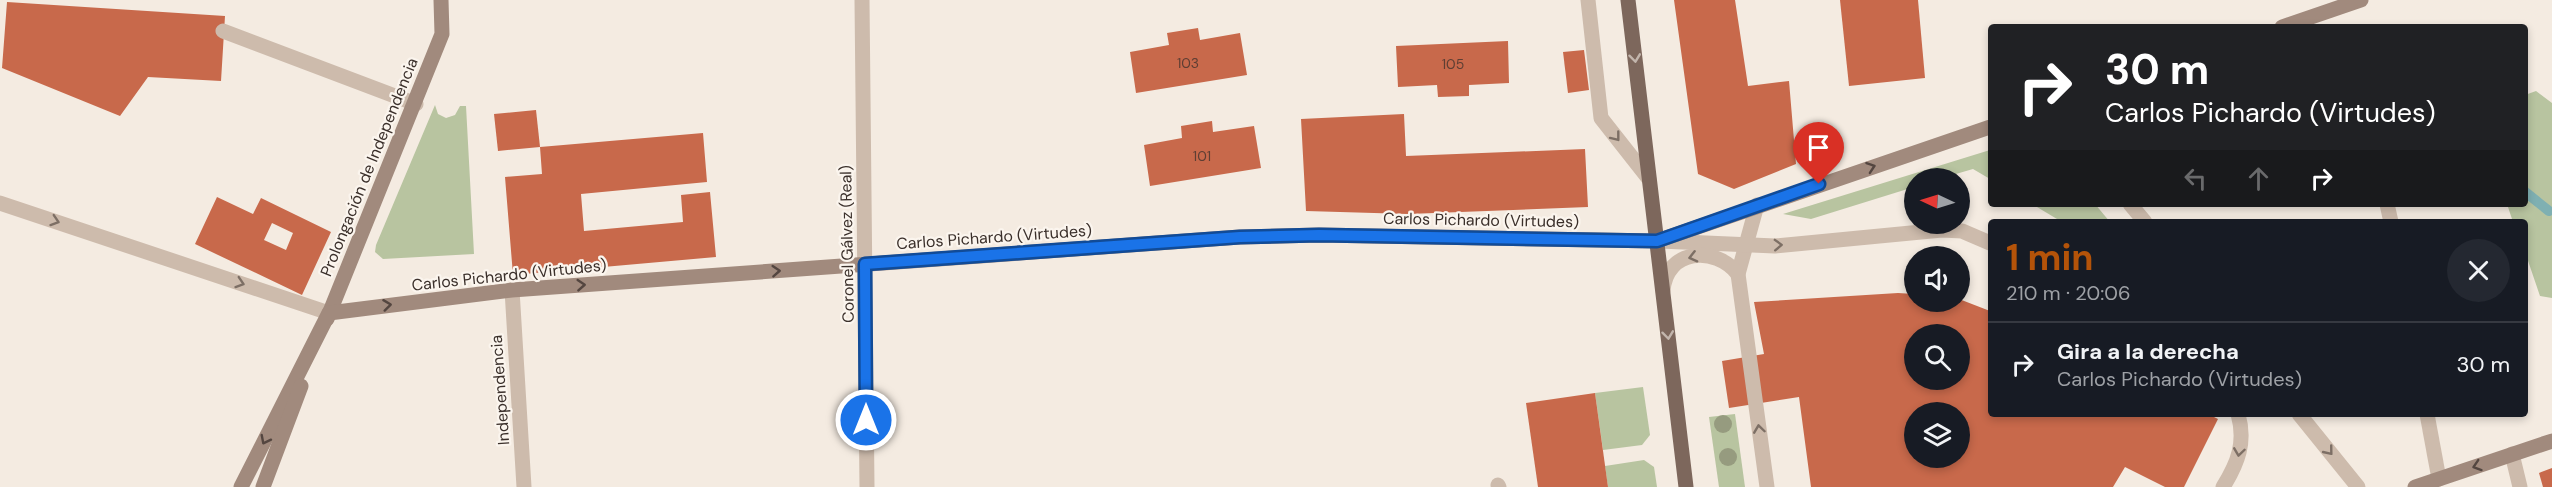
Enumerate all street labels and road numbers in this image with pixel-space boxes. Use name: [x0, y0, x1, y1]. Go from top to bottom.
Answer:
street label: Prolongación de Independencia: [315, 55, 423, 279]
street label: Coronel Gálvez (Real): [835, 165, 859, 323]
street label: Carlos Pichardo (Virtudes): [1383, 208, 1579, 232]
street label: Carlos Pichardo (Virtudes): [896, 220, 1093, 254]
street label: Carlos Pichardo (Virtudes): [410, 254, 608, 296]
street label: Independencia: [486, 334, 514, 446]

